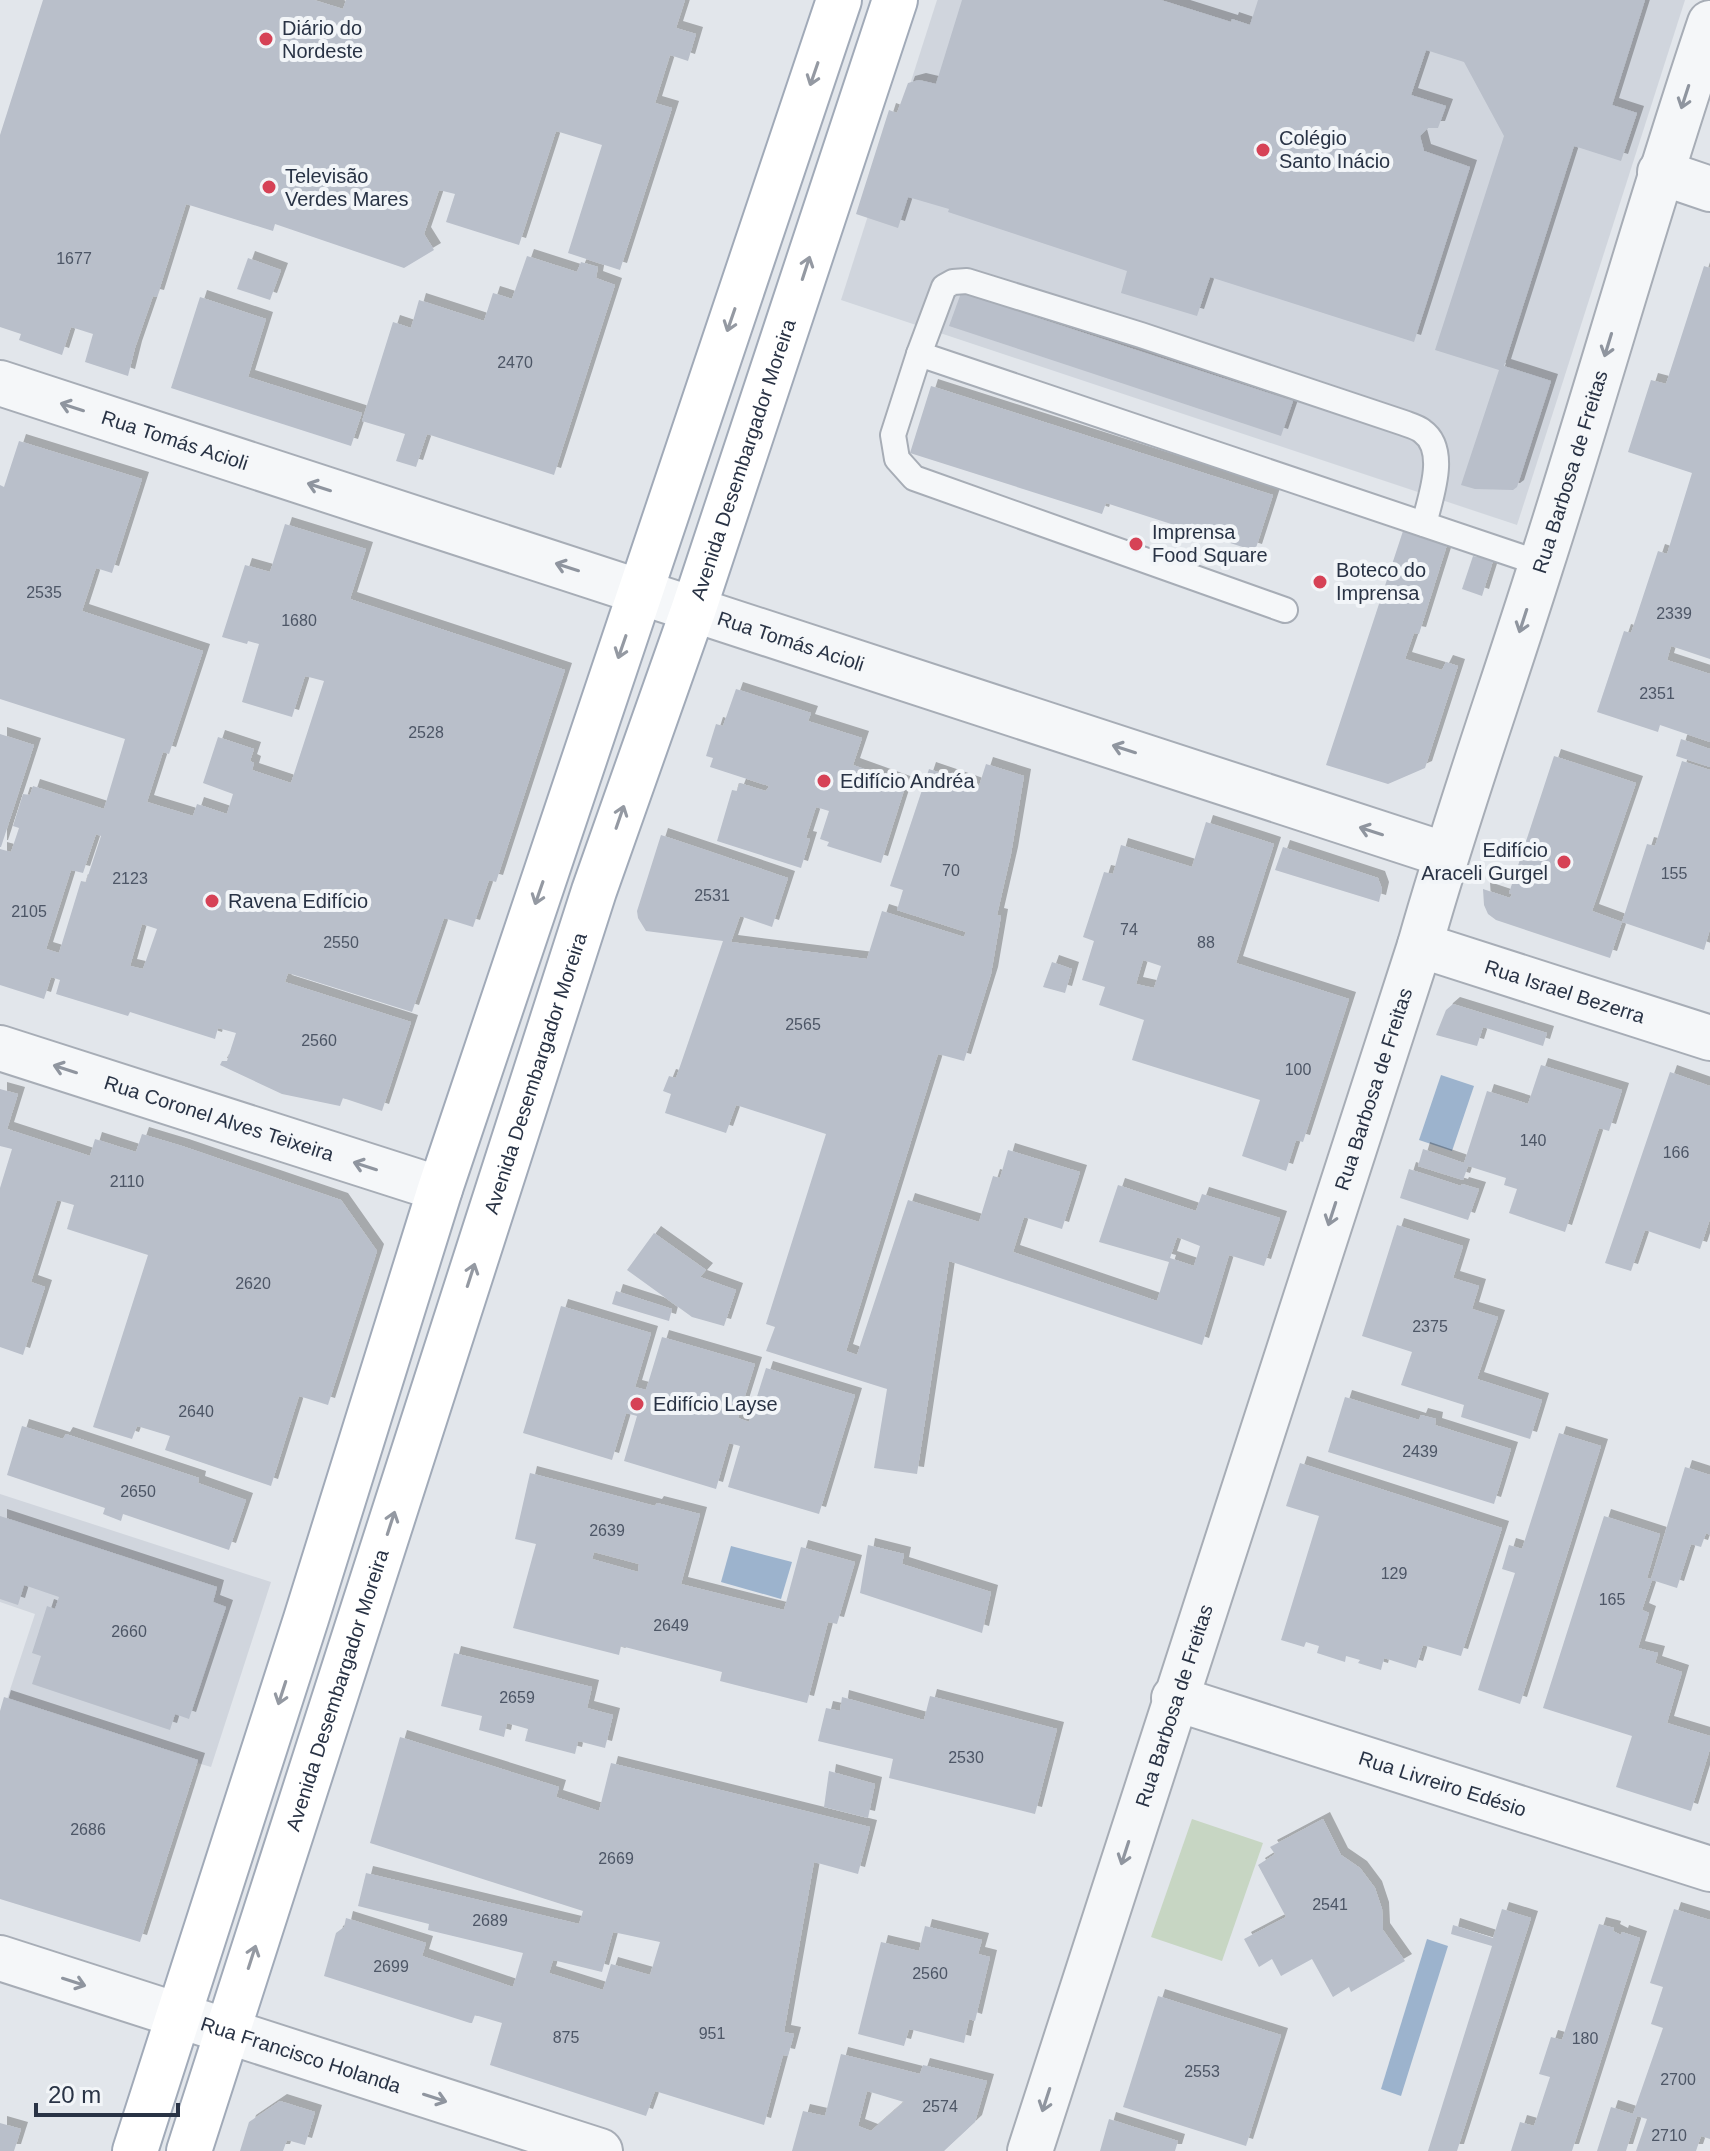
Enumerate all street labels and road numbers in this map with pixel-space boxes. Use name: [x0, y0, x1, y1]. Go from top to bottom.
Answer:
street label: Avenida Desembargador Moreira: [686, 316, 800, 603]
street label: Rua Barbosa de Freitas: [1528, 368, 1612, 576]
street label: Rua Tomás Acioli: [99, 406, 251, 474]
street label: Rua Tomás Acioli: [715, 607, 867, 675]
street label: Avenida Desembargador Moreira: [480, 929, 591, 1217]
street label: Rua Israel Bezerra: [1482, 955, 1648, 1028]
street label: Rua Barbosa de Freitas: [1330, 985, 1416, 1193]
street label: Rua Coronel Alves Teixeira: [101, 1071, 337, 1166]
street label: Avenida Desembargador Moreira: [282, 1546, 393, 1834]
street label: Rua Barbosa de Freitas: [1131, 1602, 1217, 1810]
street label: Rua Livreiro Edésio: [1356, 1747, 1529, 1821]
street label: Rua Francisco Holanda: [198, 2012, 405, 2098]

